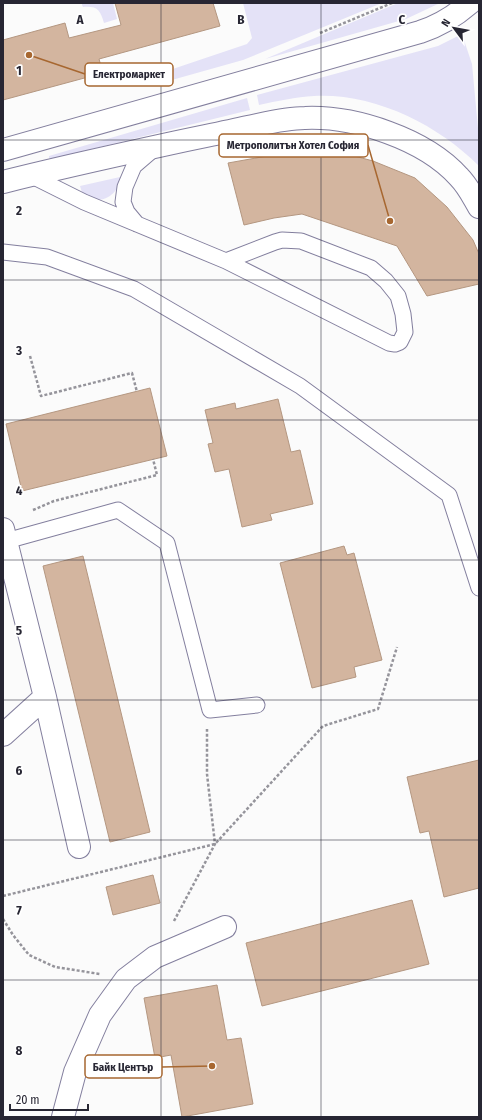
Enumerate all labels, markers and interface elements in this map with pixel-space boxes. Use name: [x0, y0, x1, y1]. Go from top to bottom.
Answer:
north arrow: [434, 8, 474, 48]
text: A: [75, 12, 84, 27]
text: B: [237, 12, 245, 27]
text: C: [399, 12, 406, 27]
text: N: [439, 17, 453, 29]
text: 1: [16, 63, 22, 78]
callout: Електромаркет: [85, 63, 173, 86]
text: Електромаркет: [93, 68, 165, 81]
callout: Метрополитън Хотел София: [219, 134, 368, 157]
text: Метрополитън Хотел София: [227, 139, 359, 152]
text: 2: [15, 203, 22, 218]
text: 3: [15, 343, 22, 358]
text: 4: [16, 483, 23, 498]
text: 5: [16, 623, 22, 638]
text: 6: [16, 763, 23, 778]
text: 7: [16, 903, 22, 918]
text: 8: [16, 1043, 23, 1058]
callout: Байк Център: [85, 1055, 162, 1078]
text: Байк Център: [93, 1061, 153, 1074]
scale bar: [10, 1086, 88, 1112]
text: 20 m: [16, 1093, 40, 1107]

